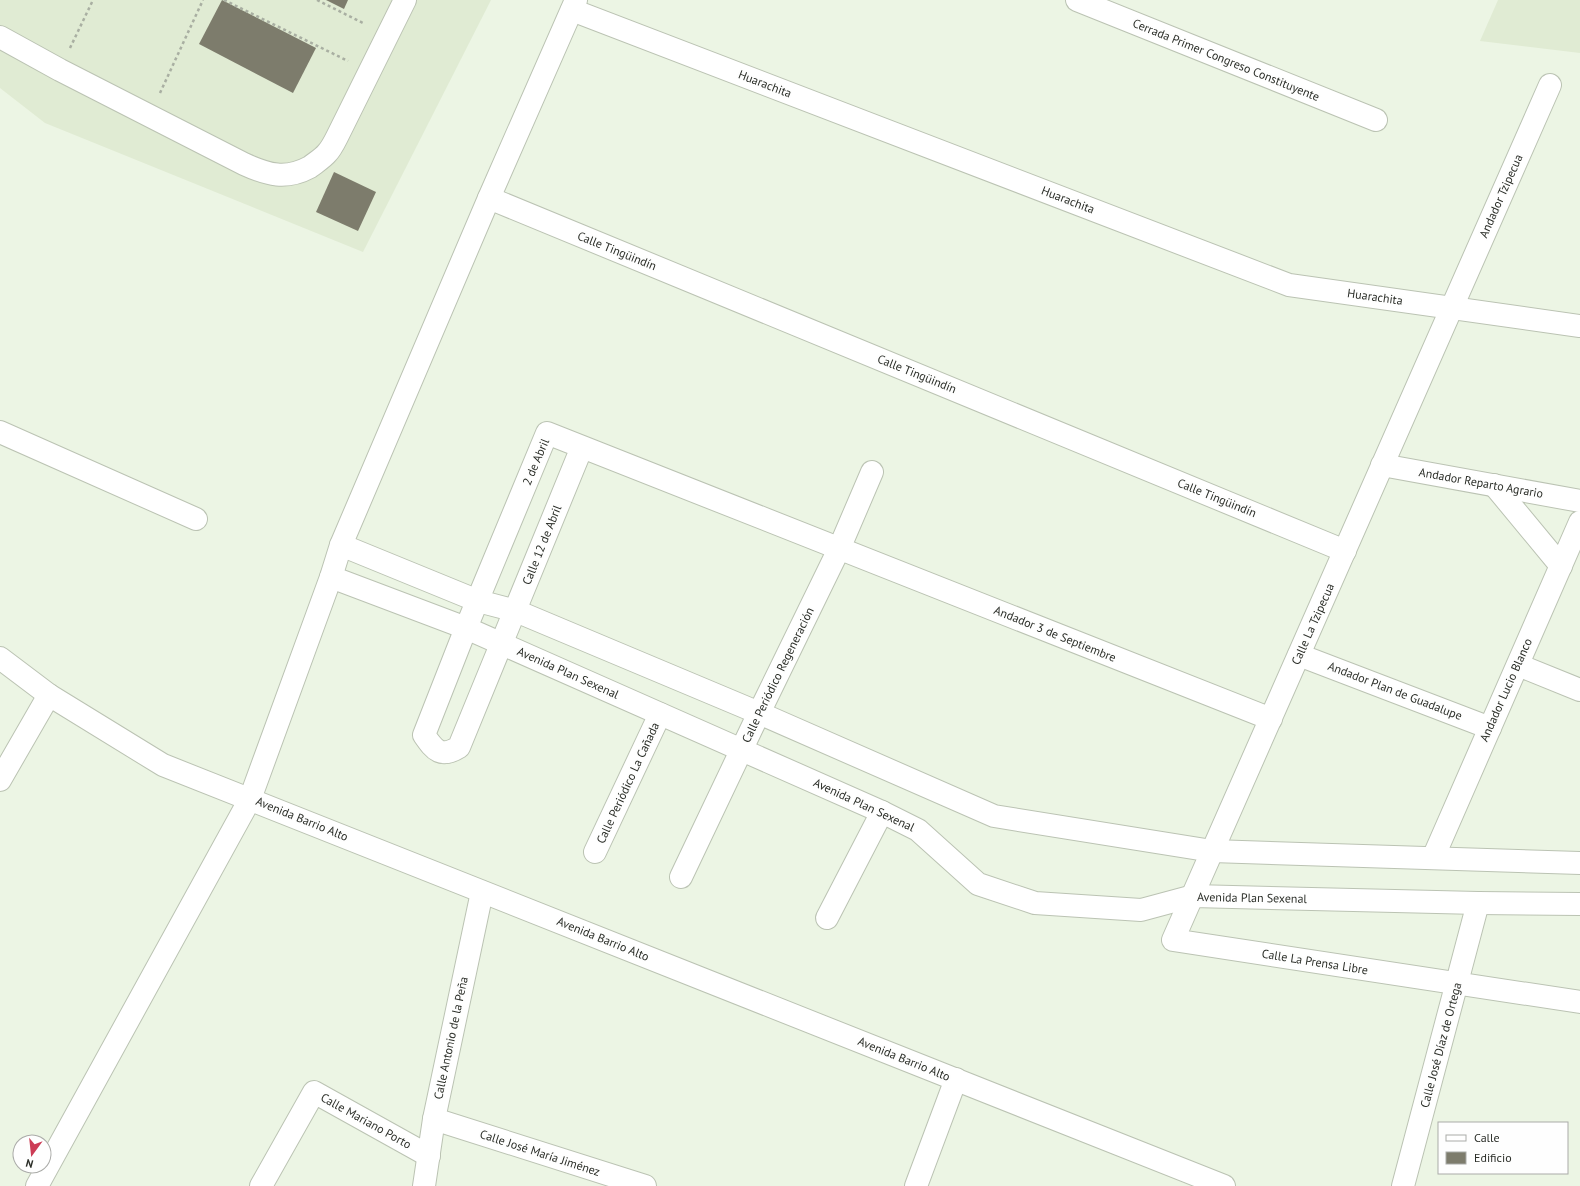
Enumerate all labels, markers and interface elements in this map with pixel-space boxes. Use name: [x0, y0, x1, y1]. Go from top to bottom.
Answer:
street label: Cerrada Primer Congreso Constituyente: [1131, 15, 1322, 104]
street label: Huarachita: [736, 67, 794, 101]
street label: Andador Tzipecua: [1475, 152, 1526, 240]
street label: Huarachita: [1039, 183, 1097, 217]
street label: Calle Tingüindín: [575, 228, 659, 273]
street label: Huarachita: [1346, 285, 1404, 308]
street label: Calle Tingüindín: [875, 351, 959, 396]
street label: 2 de Abril: [519, 436, 552, 487]
street label: Andador Reparto Agrario: [1418, 464, 1544, 501]
street label: Calle Tingüindín: [1175, 475, 1259, 520]
street label: Calle 12 de Abril: [519, 502, 565, 587]
street label: Calle La Tzipecua: [1288, 581, 1337, 667]
street label: Andador 3 de Septiembre: [992, 602, 1118, 665]
street label: Calle Periódico Regeneración: [738, 605, 817, 745]
street label: Andador Lucio Blanco: [1476, 636, 1535, 744]
street label: Avenida Plan Sexenal: [515, 643, 622, 702]
street label: Andador Plan de Guadalupe: [1326, 658, 1464, 723]
street label: Calle Periódico La Cañada: [593, 720, 662, 846]
street label: Avenida Plan Sexenal: [811, 775, 918, 835]
street label: Avenida Barrio Alto: [254, 793, 351, 844]
street label: Avenida Plan Sexenal: [1197, 889, 1308, 906]
street label: Avenida Barrio Alto: [555, 913, 652, 964]
street label: Calle La Prensa Libre: [1261, 946, 1369, 977]
street label: Calle Antonio de la Peña: [430, 975, 471, 1101]
street label: Calle José Díaz de Ortega: [1417, 981, 1464, 1109]
street label: Avenida Barrio Alto: [856, 1033, 953, 1084]
street label: Calle Mariano Porto: [318, 1089, 414, 1152]
legend: [1438, 1122, 1568, 1174]
street label: Calle José María Jiménez: [478, 1126, 602, 1179]
text: Calle: [1474, 1130, 1500, 1145]
north arrow: [12, 1134, 52, 1174]
text: Edificio: [1474, 1150, 1512, 1165]
text: N: [24, 1156, 35, 1171]

